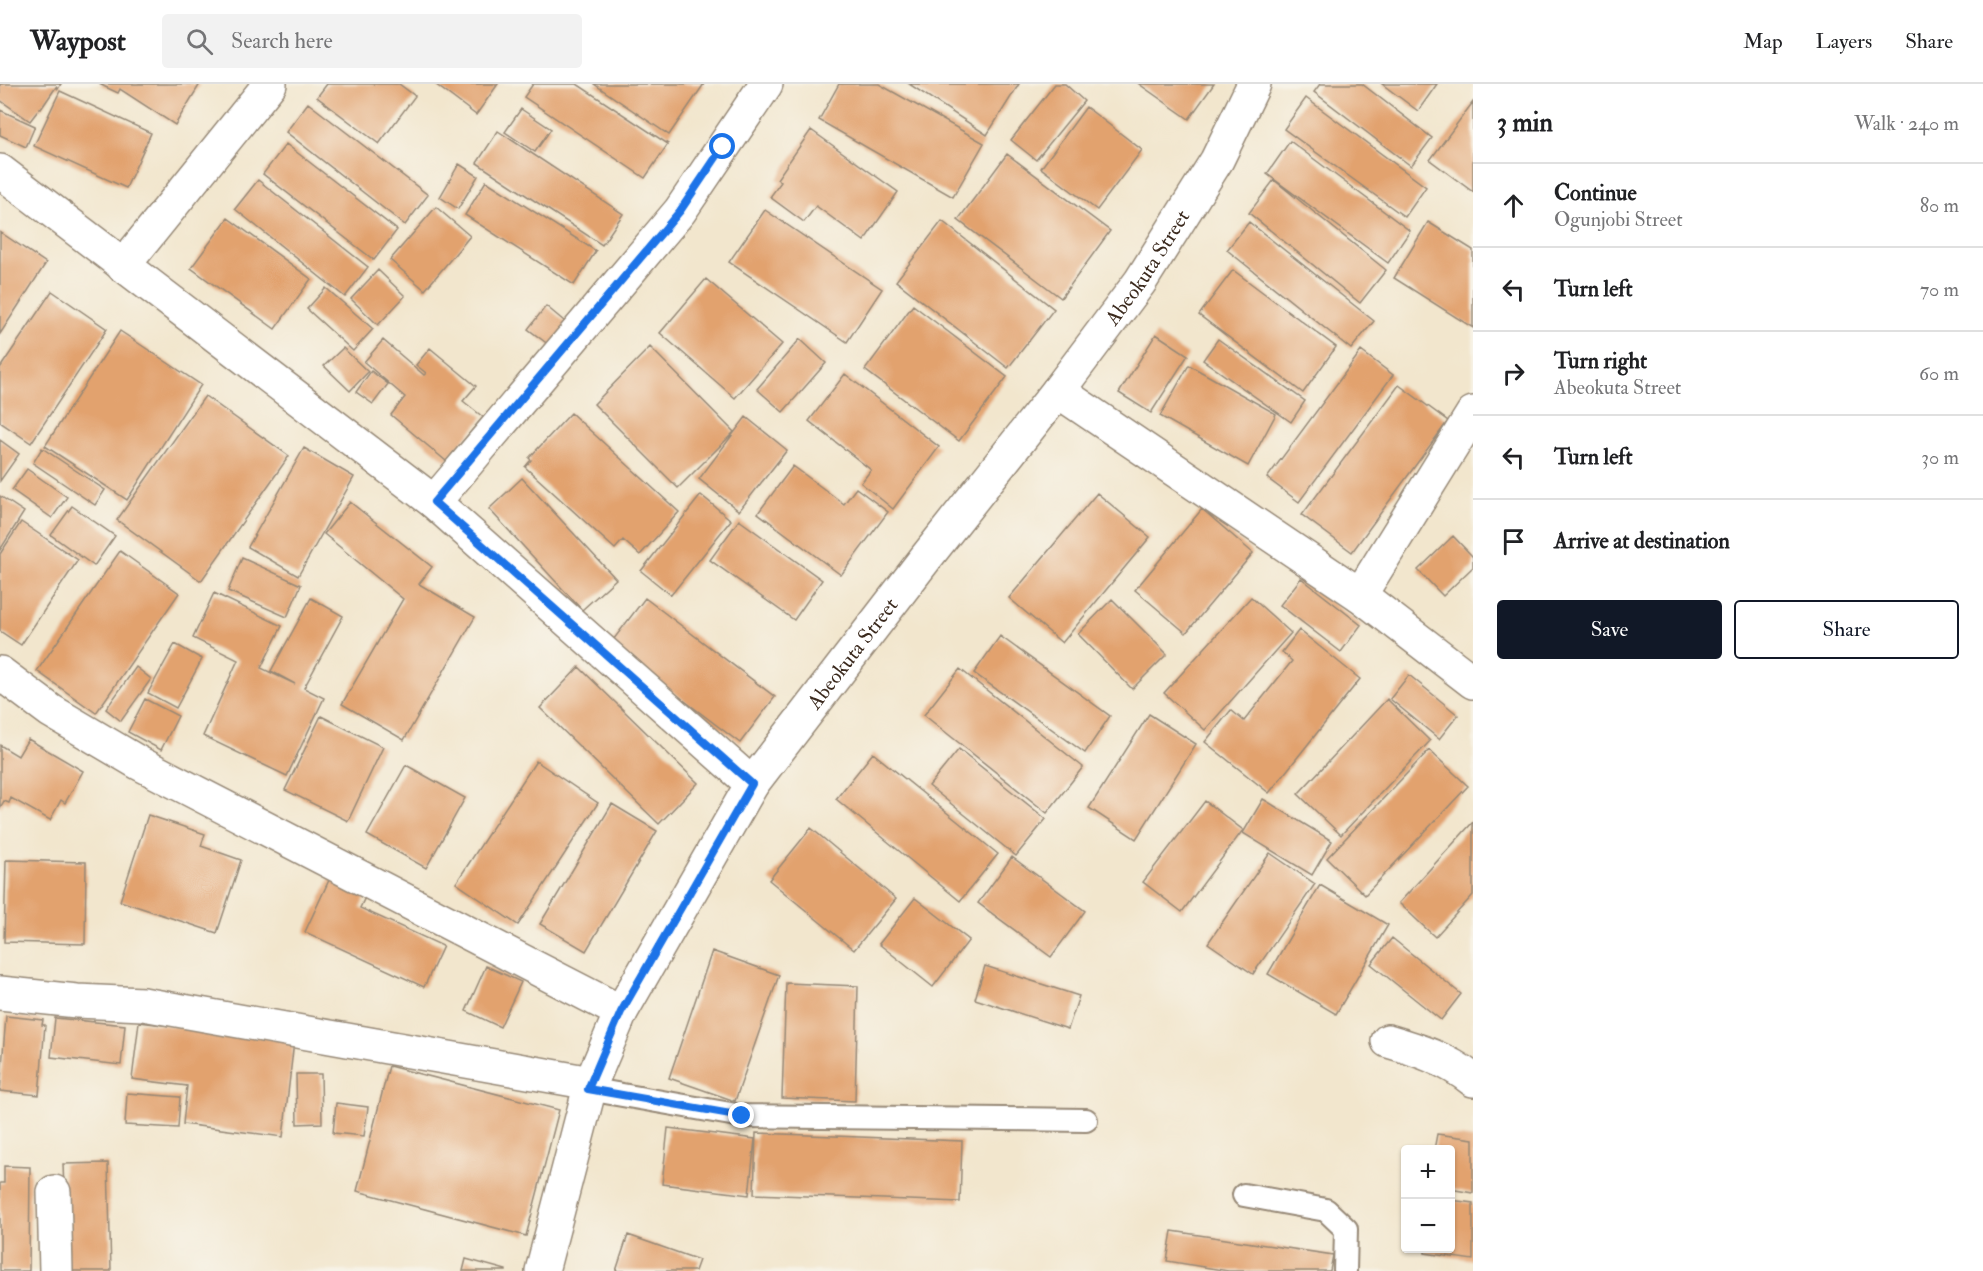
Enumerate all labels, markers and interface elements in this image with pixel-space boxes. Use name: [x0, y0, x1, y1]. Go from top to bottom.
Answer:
search box: [162, 14, 582, 68]
text: Waypost: [30, 24, 126, 59]
icon: search: [183, 25, 216, 58]
text: Search here: [231, 27, 333, 55]
text: Map: [1743, 28, 1783, 55]
text: Layers: [1816, 28, 1872, 55]
text: Share: [1905, 28, 1953, 55]
text: 3 min: [1497, 107, 1553, 139]
text: Walk · 240 m: [1854, 111, 1959, 136]
route start: [709, 133, 735, 159]
text: Continue: [1554, 179, 1637, 207]
icon: ahead: [1497, 189, 1530, 222]
text: 80 m: [1920, 193, 1959, 218]
street label: Abeokuta Street: [1099, 205, 1196, 332]
text: Ogunjobi Street: [1554, 207, 1683, 232]
icon: left: [1497, 273, 1530, 306]
text: Turn left: [1554, 275, 1633, 303]
text: 70 m: [1920, 277, 1959, 302]
text: Turn right: [1554, 347, 1647, 375]
icon: right: [1497, 357, 1530, 390]
text: 60 m: [1919, 361, 1959, 386]
text: Abeokuta Street: [1554, 375, 1681, 400]
icon: left: [1497, 441, 1530, 474]
text: Turn left: [1554, 443, 1633, 471]
text: 30 m: [1921, 445, 1959, 470]
icon: arrive: [1497, 525, 1530, 558]
text: Arrive at destination: [1554, 527, 1730, 555]
street label: Abeokuta Street: [801, 592, 904, 716]
button: Save: [1497, 600, 1722, 659]
button: Share: [1734, 600, 1959, 659]
route end: [728, 1102, 754, 1128]
map controls: [1401, 1145, 1455, 1253]
button: +: [1401, 1145, 1455, 1199]
button: −: [1401, 1199, 1455, 1253]

